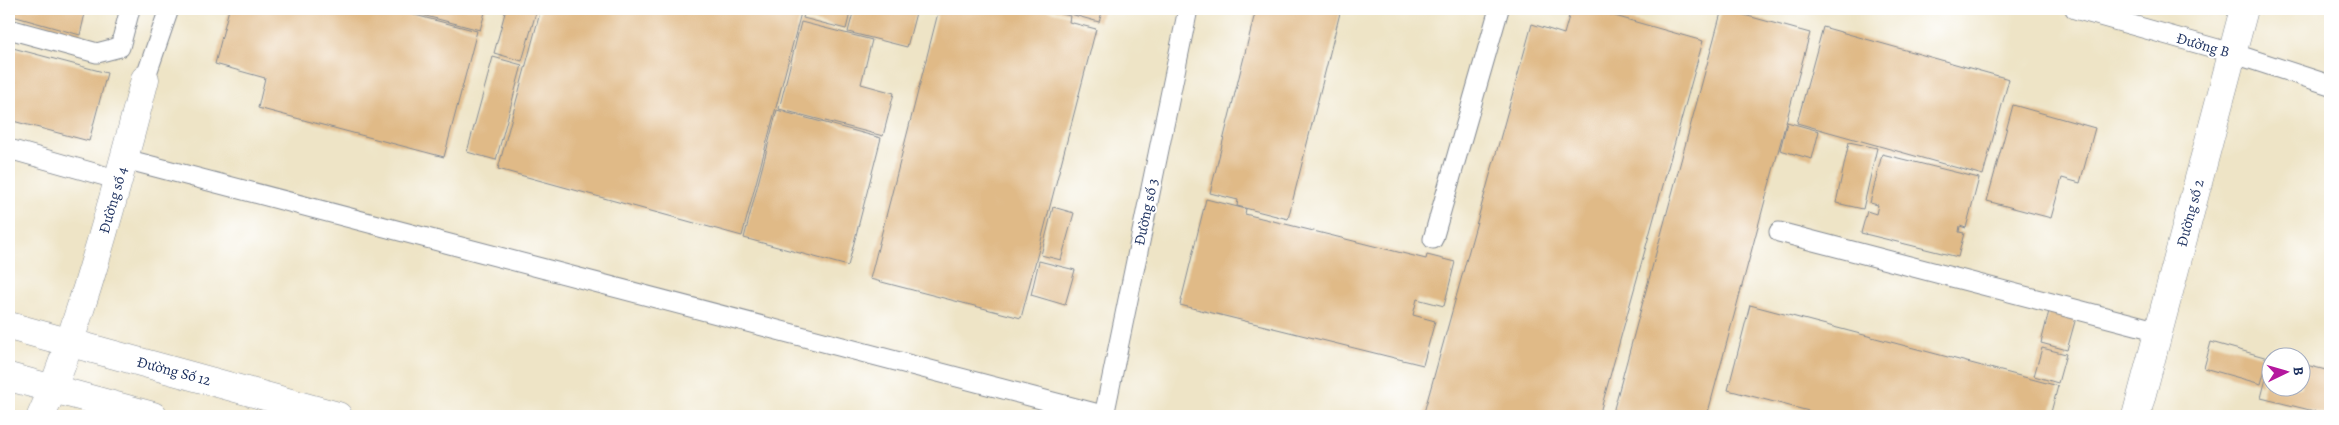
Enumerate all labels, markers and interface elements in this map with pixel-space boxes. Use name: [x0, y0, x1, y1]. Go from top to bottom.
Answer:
street label: Đường B: [2174, 28, 2232, 62]
street label: Đường số 4: [94, 164, 132, 236]
street label: Đường số 3: [1129, 177, 1163, 247]
street label: Đường số 2: [2171, 177, 2209, 249]
north arrow: [2262, 348, 2312, 398]
street label: Đường Số 12: [135, 352, 213, 390]
text: B: [2289, 366, 2308, 376]

